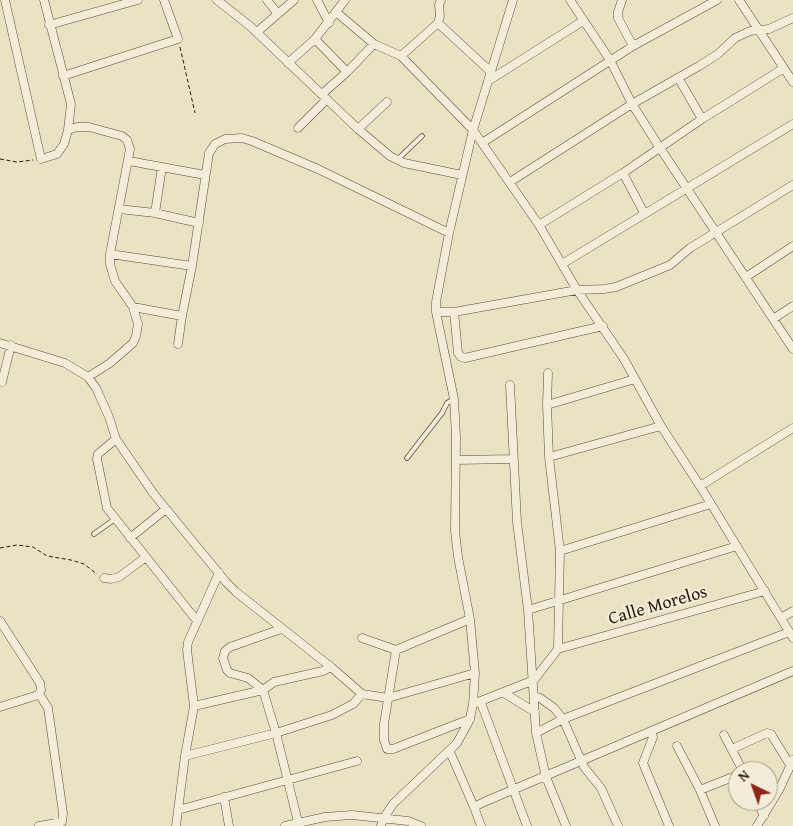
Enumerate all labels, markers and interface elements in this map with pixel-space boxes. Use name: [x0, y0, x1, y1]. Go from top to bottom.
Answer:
street label: Calle Morelos: [606, 582, 710, 630]
north arrow: [728, 761, 778, 811]
text: N: [733, 765, 754, 786]

